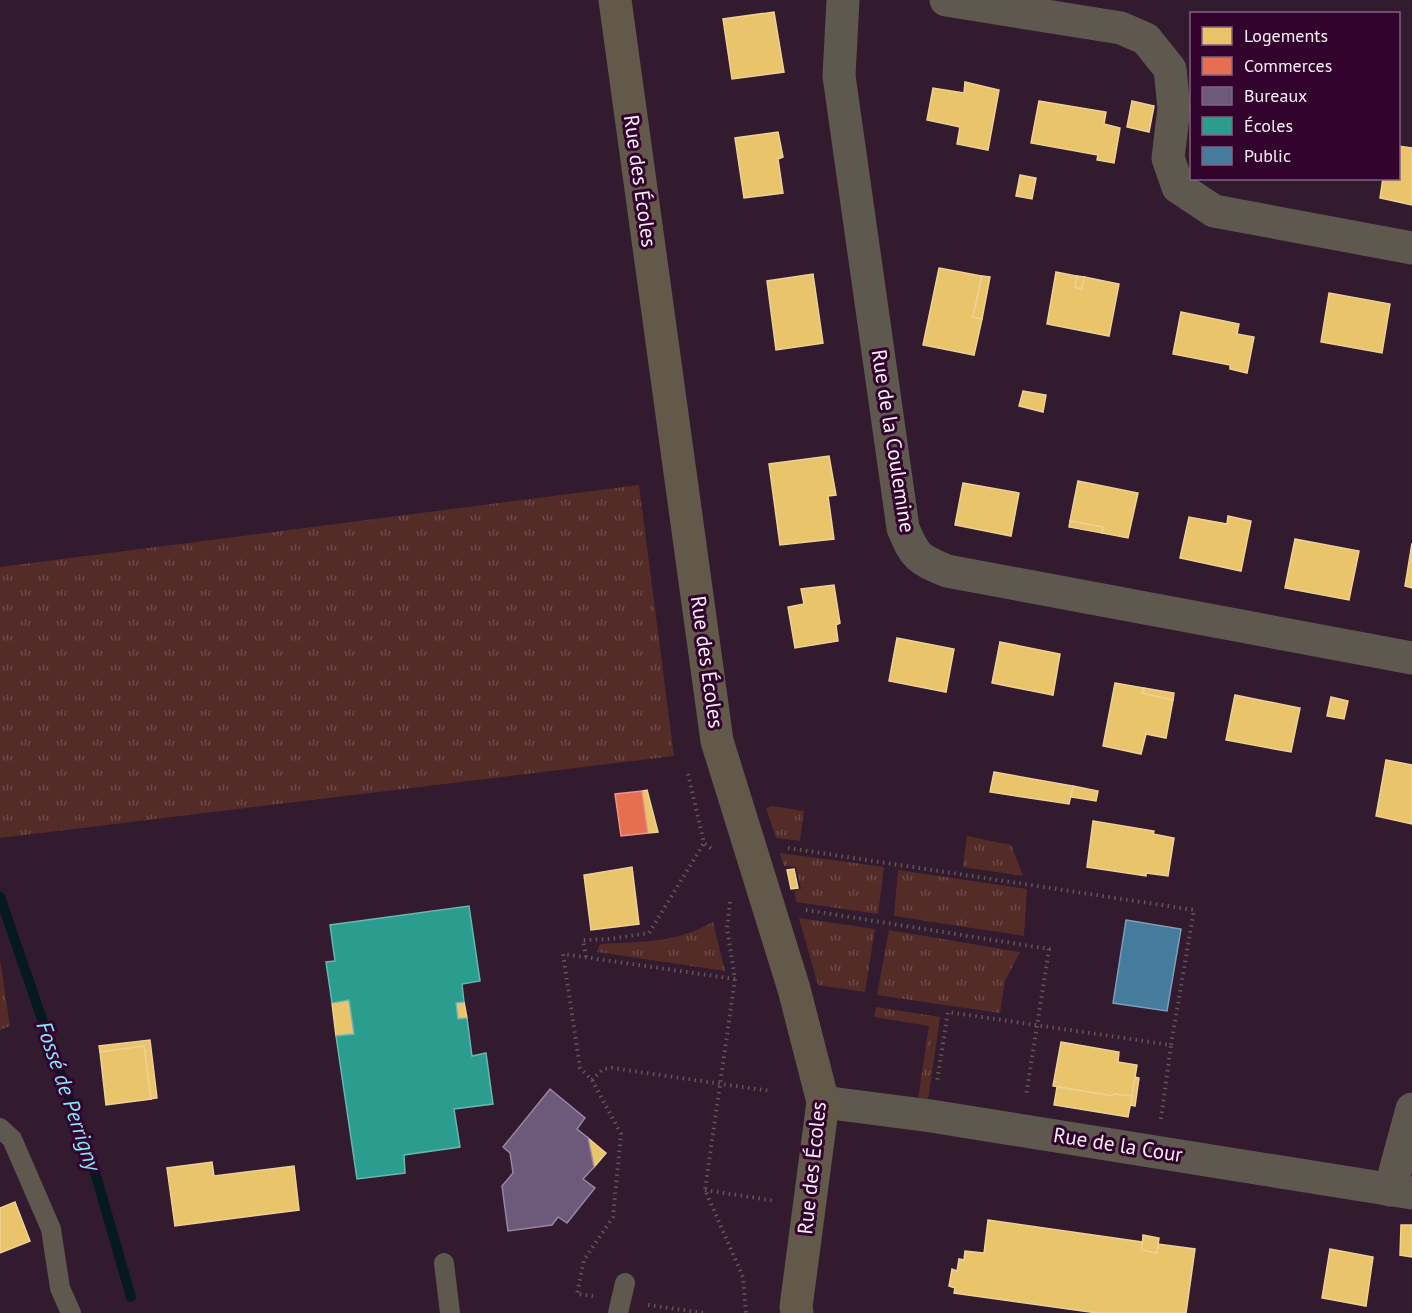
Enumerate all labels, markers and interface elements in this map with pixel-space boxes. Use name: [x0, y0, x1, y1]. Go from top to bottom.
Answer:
legend: [1190, 12, 1400, 180]
text: Logements: [1244, 24, 1328, 47]
text: Commerces: [1244, 54, 1332, 77]
text: Bureaux: [1244, 84, 1307, 107]
street label: Rue des Écoles: [618, 113, 663, 249]
text: Écoles: [1244, 114, 1293, 137]
text: Public: [1244, 144, 1291, 167]
street label: Rue de la Coulemine: [866, 347, 921, 534]
street label: Rue des Écoles: [685, 594, 730, 730]
water label: Fossé de Perrigny: [30, 1017, 108, 1176]
street label: Rue des Écoles: [791, 1100, 832, 1236]
street label: Rue de la Cour: [1051, 1121, 1185, 1168]

